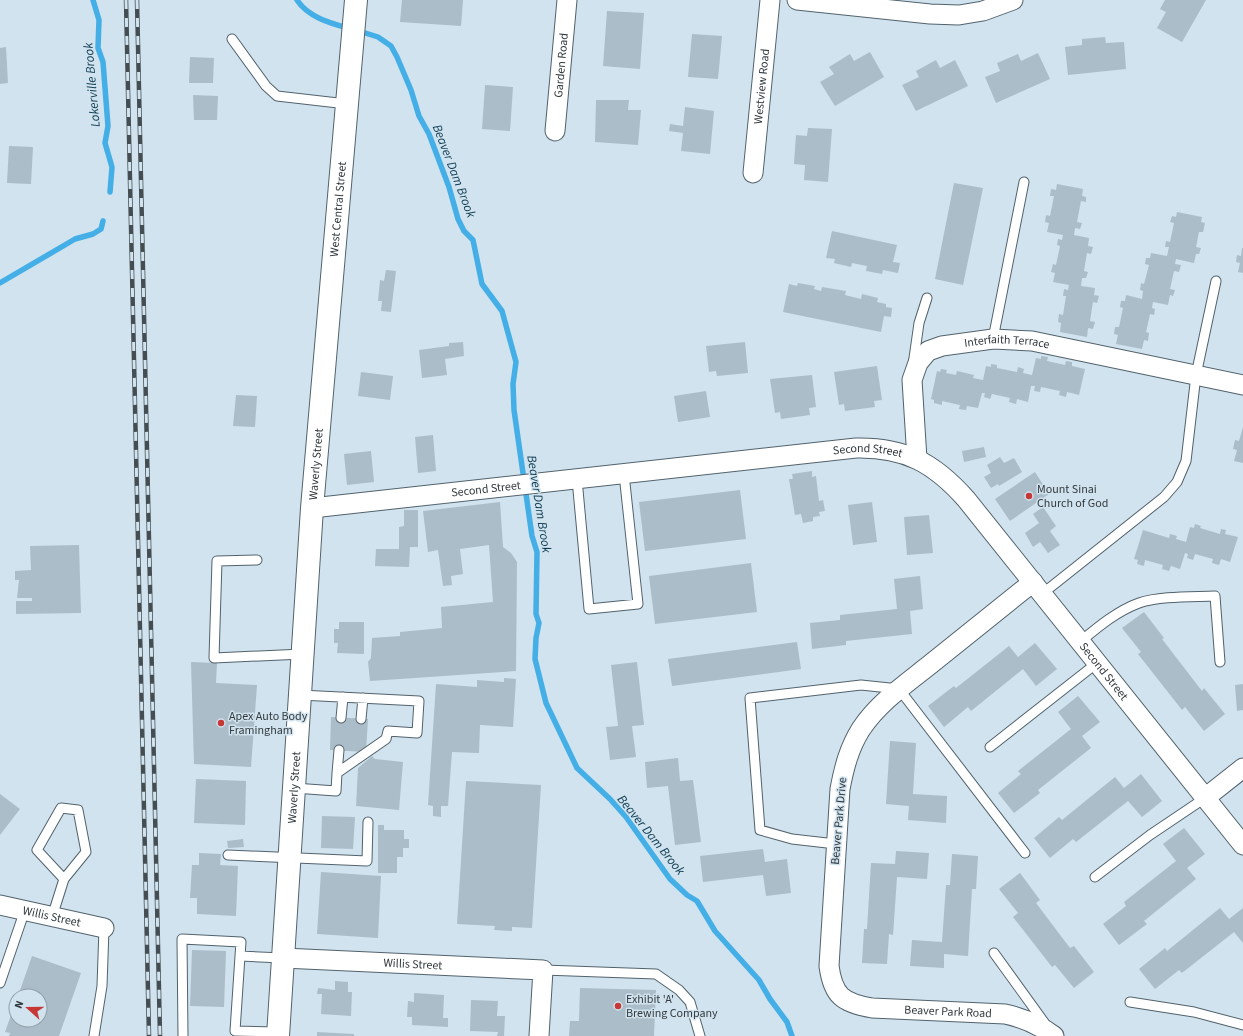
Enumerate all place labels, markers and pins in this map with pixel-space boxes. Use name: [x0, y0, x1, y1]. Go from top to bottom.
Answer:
place label: Mount Sinai Church of God: [1037, 481, 1108, 512]
marker: Mount Sinai Church of God: [1024, 491, 1034, 501]
place label: Apex Auto Body Framingham: [229, 708, 308, 739]
marker: Apex Auto Body Framingham: [216, 718, 226, 728]
place label: Exhibit 'A' Brewing Company: [626, 991, 718, 1022]
marker: Exhibit 'A' Brewing Company: [613, 1001, 623, 1011]

